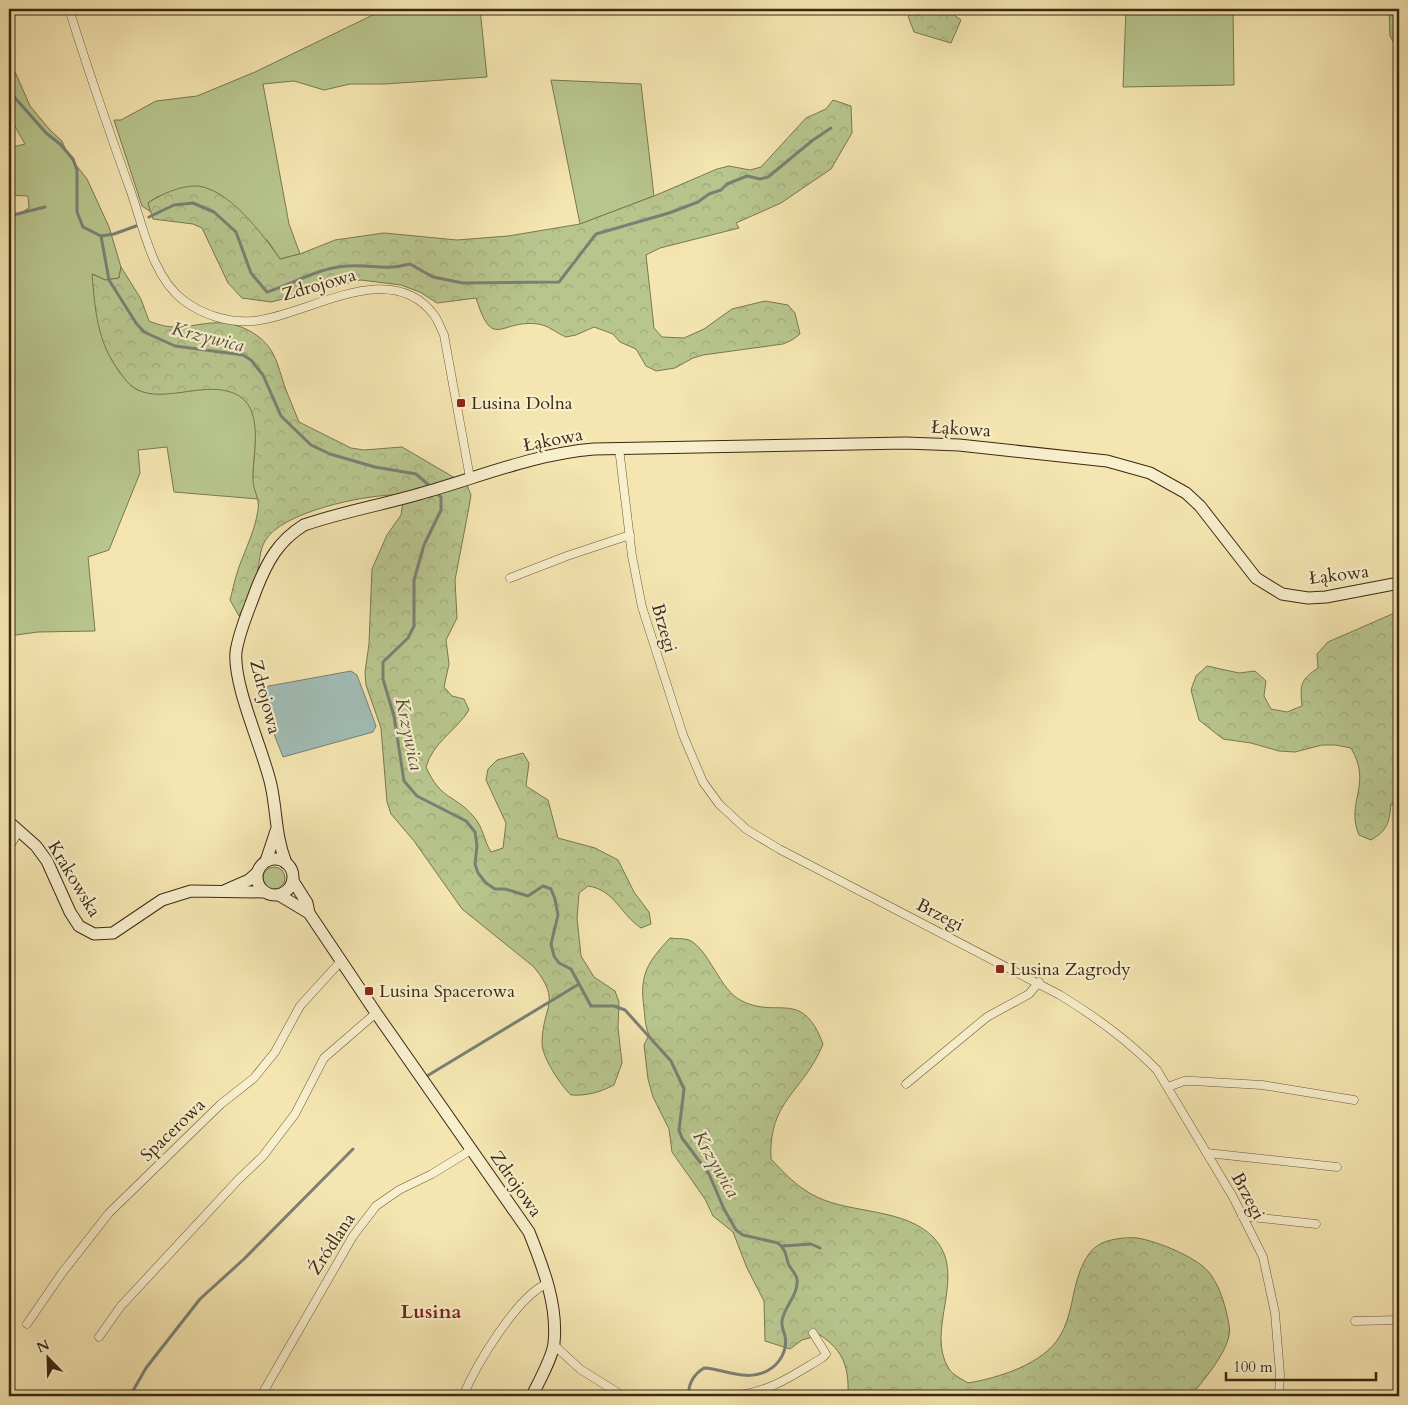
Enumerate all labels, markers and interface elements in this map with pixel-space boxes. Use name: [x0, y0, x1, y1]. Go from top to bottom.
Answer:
street label: Zdrojowa: [279, 262, 359, 307]
water label: Krzywica: [169, 315, 247, 359]
place label: Lusina Dolna: [471, 391, 573, 416]
marker: Lusina Dolna: [455, 397, 467, 409]
street label: Łąkowa: [930, 414, 992, 444]
street label: Łąkowa: [521, 422, 585, 458]
street label: Łąkowa: [1308, 559, 1371, 591]
street label: Brzegi: [645, 600, 683, 656]
street label: Zdrojowa: [243, 657, 287, 737]
water label: Krzywica: [389, 695, 429, 773]
street label: Krakowska: [41, 836, 107, 922]
street label: Brzegi: [912, 892, 968, 938]
place label: Lusina Zagrody: [1010, 957, 1131, 982]
marker: Lusina Zagrody: [994, 963, 1006, 975]
place label: Lusina Spacerowa: [379, 979, 515, 1004]
marker: Lusina Spacerowa: [363, 985, 375, 997]
street label: Spacerowa: [135, 1093, 211, 1167]
water label: Krzywica: [686, 1126, 746, 1203]
street label: Zdrojowa: [484, 1146, 548, 1222]
street label: Brzegi: [1225, 1168, 1271, 1224]
street label: Źródlana: [303, 1208, 361, 1280]
district label: Lusina: [401, 1298, 462, 1325]
north arrow: [22, 1332, 72, 1382]
text: N: [34, 1335, 52, 1358]
scale bar: [1226, 1350, 1376, 1382]
text: 100 m: [1233, 1357, 1273, 1377]

